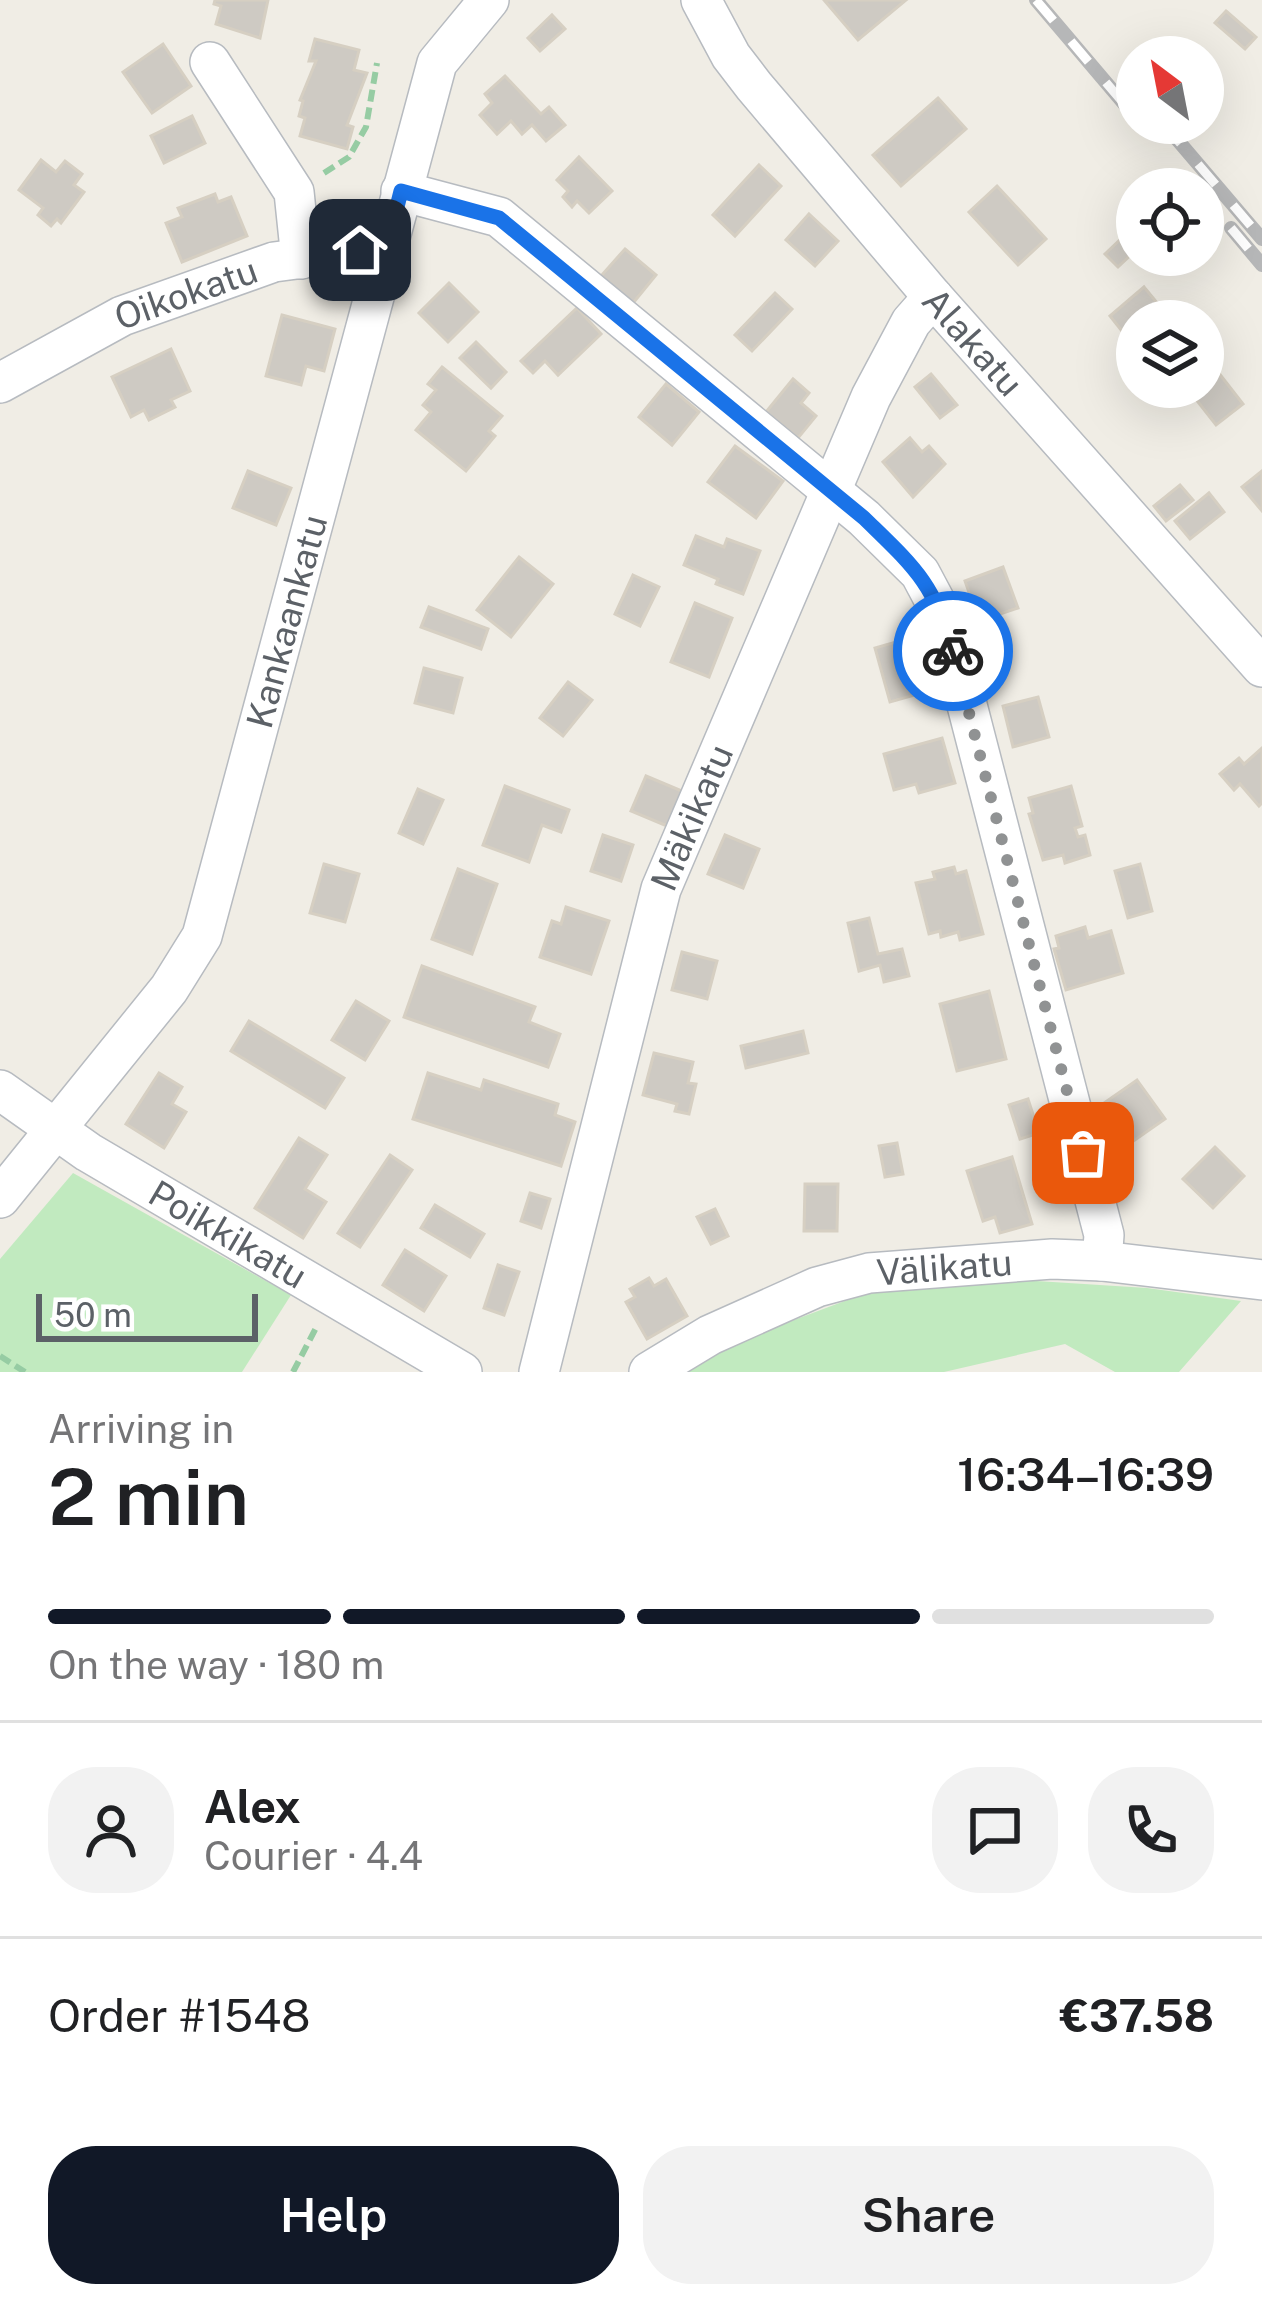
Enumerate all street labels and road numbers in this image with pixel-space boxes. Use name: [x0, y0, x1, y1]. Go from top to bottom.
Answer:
street label: Oikokatu: [109, 249, 263, 338]
street label: Alakatu: [914, 279, 1032, 404]
street label: Kankaankatu: [238, 510, 335, 733]
street label: Mäkikatu: [642, 738, 741, 897]
street label: Poikkikatu: [142, 1172, 314, 1297]
street label: Välikatu: [875, 1241, 1014, 1293]

